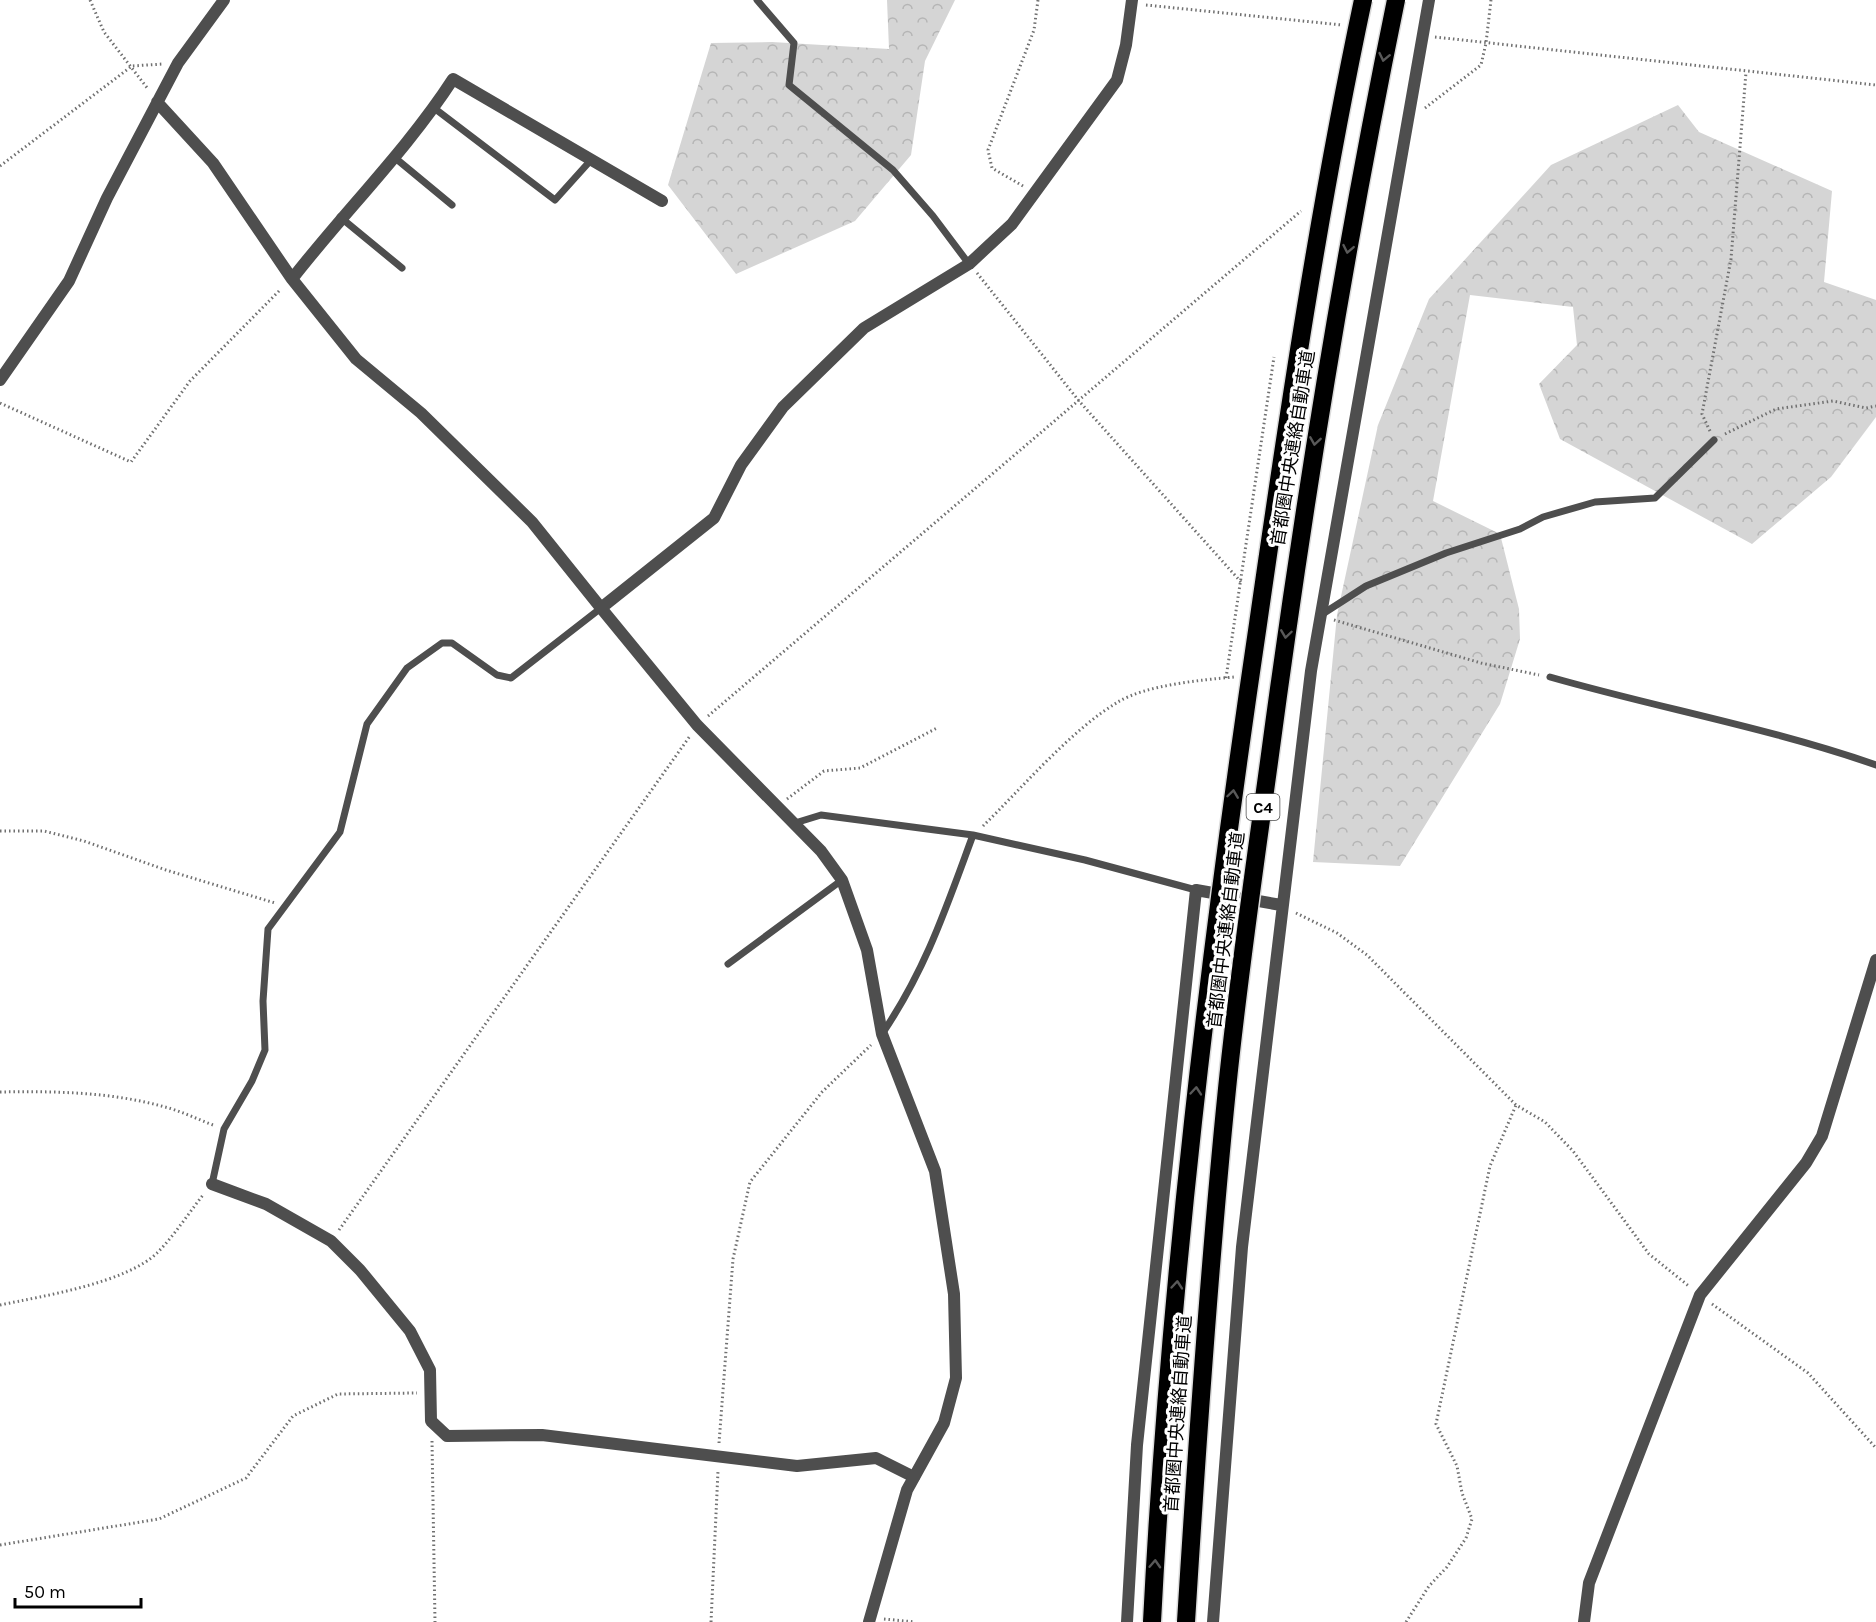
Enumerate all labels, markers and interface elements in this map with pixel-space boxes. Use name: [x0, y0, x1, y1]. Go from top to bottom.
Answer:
one-way arrow: [1378, 52, 1391, 62]
one-way arrow: [1342, 243, 1355, 253]
street label: 首都圏中央連絡自動車道: [1267, 348, 1319, 548]
one-way arrow: [1309, 436, 1322, 446]
one-way arrow: [1280, 629, 1293, 638]
one-way arrow: [1226, 789, 1238, 798]
road number: C4: [1246, 794, 1280, 820]
street label: 首都圏中央連絡自動車道: [1203, 830, 1249, 1030]
one-way arrow: [1189, 1087, 1202, 1096]
one-way arrow: [1170, 1281, 1183, 1290]
street label: 首都圏中央連絡自動車道: [1160, 1314, 1196, 1514]
one-way arrow: [1149, 1559, 1162, 1568]
scale bar: [15, 1571, 141, 1609]
text: 50 m: [24, 1581, 66, 1603]

